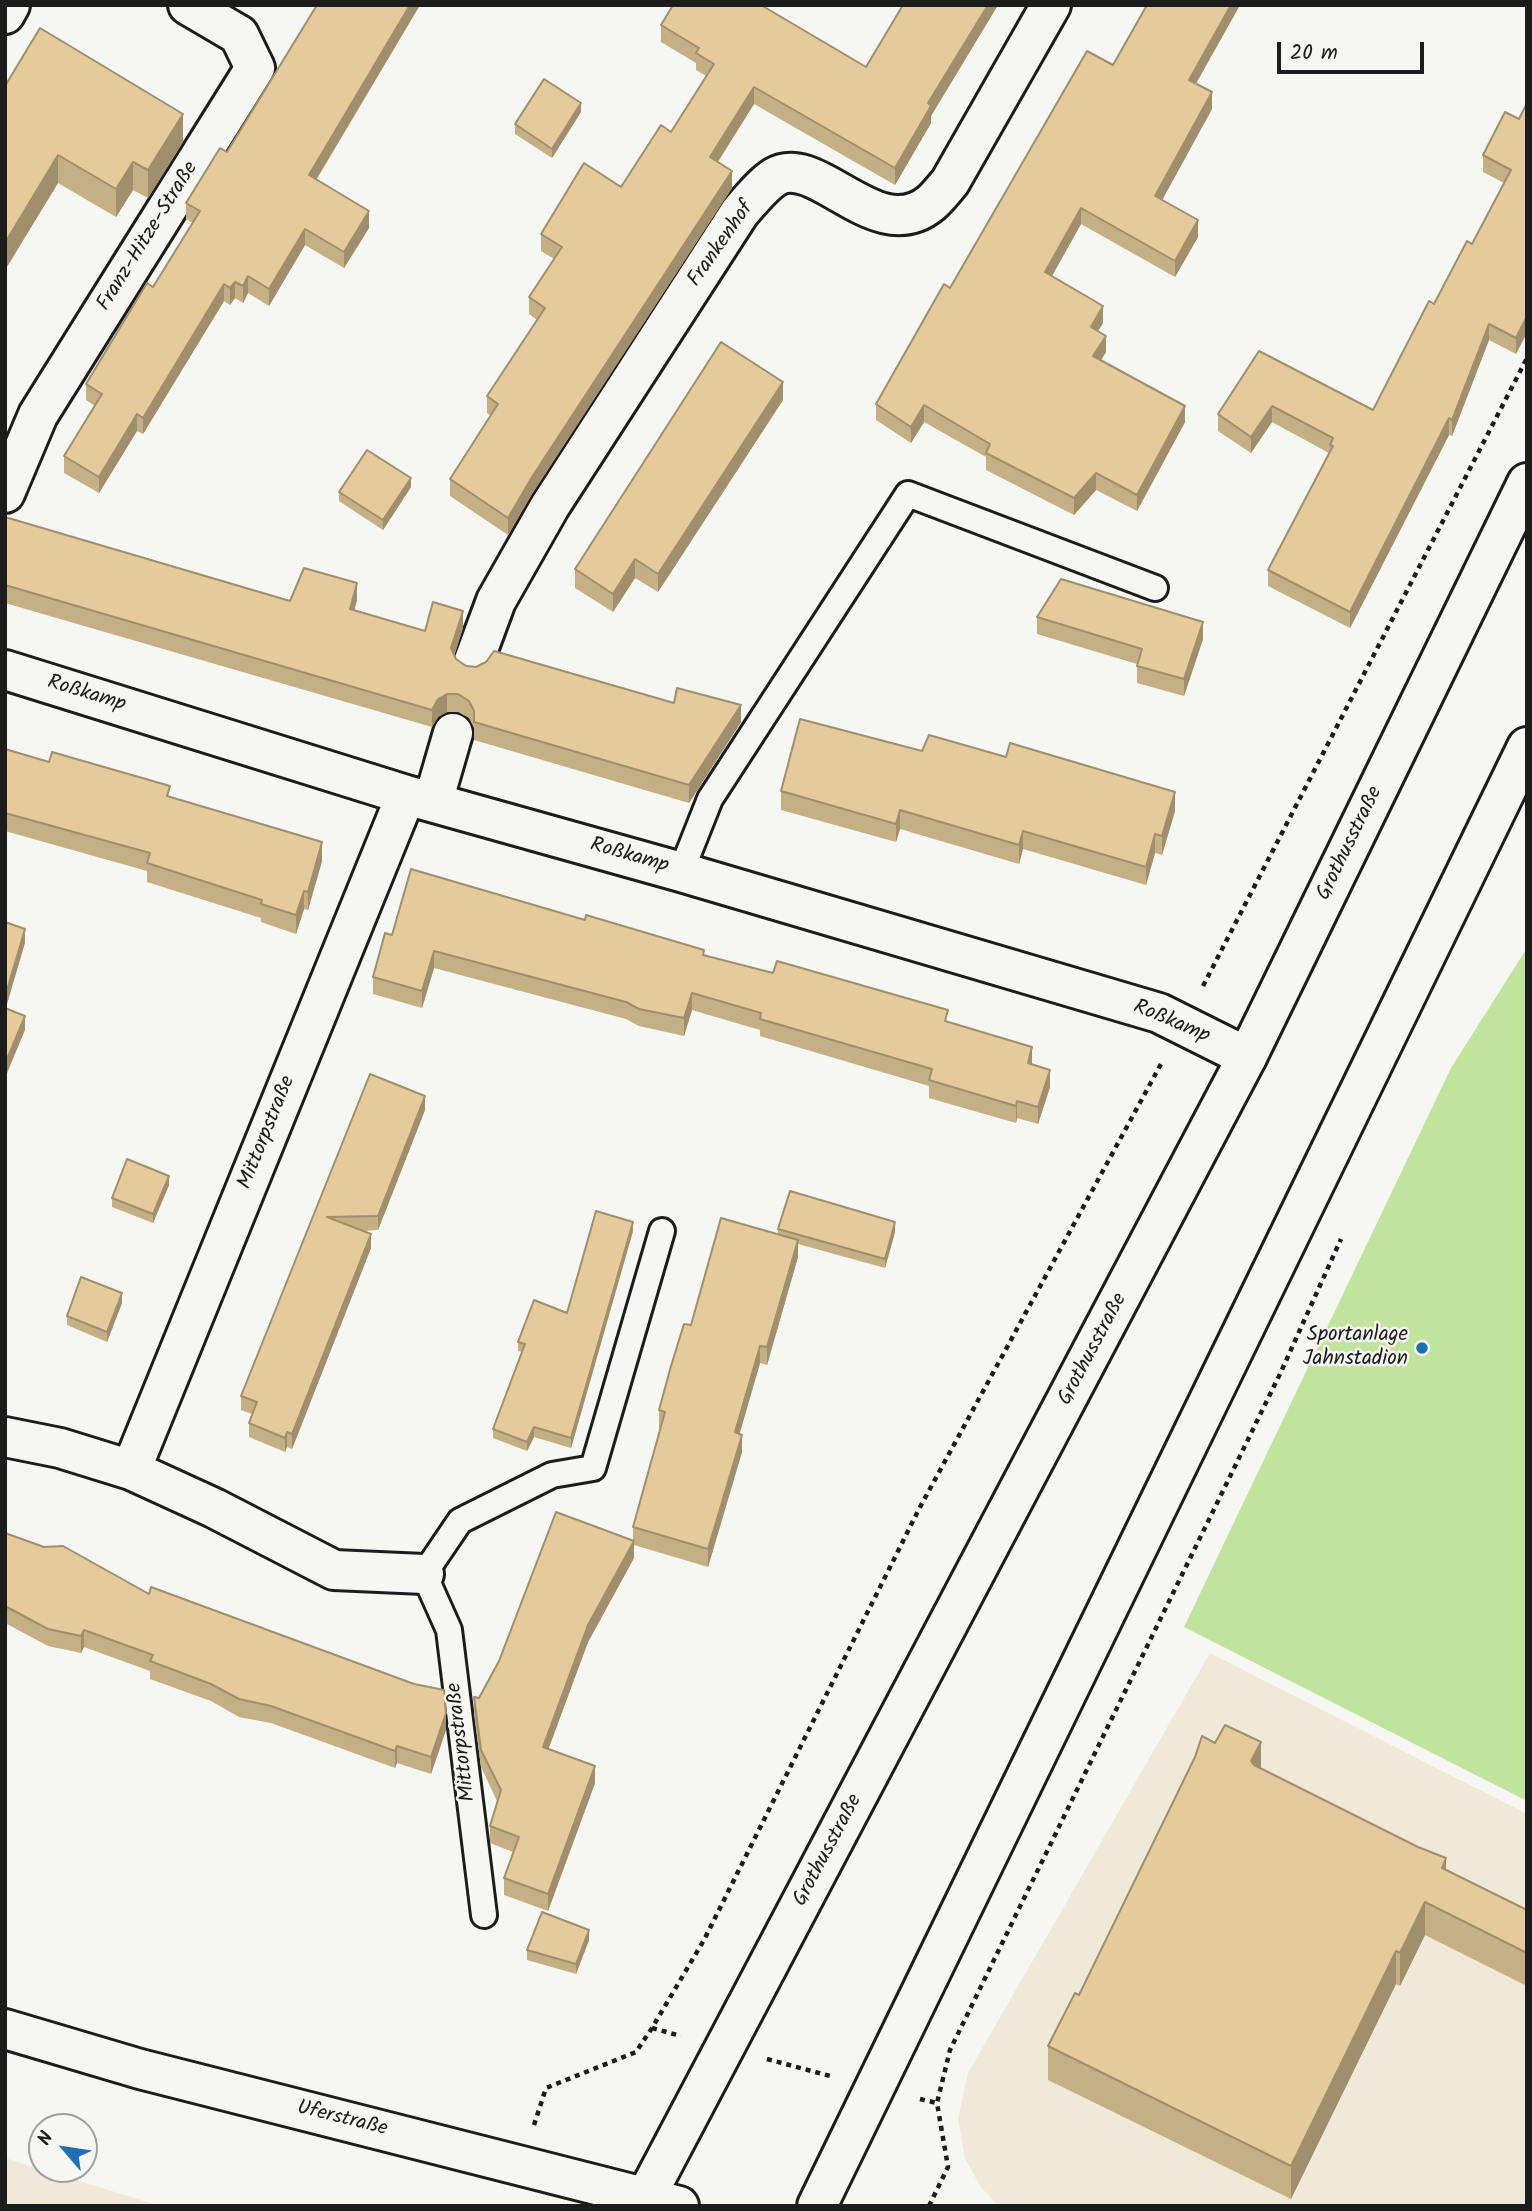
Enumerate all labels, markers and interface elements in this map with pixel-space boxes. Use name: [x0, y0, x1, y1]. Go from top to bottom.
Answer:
scale bar: [1280, 28, 1427, 72]
text: 20 m: [1290, 37, 1338, 70]
street label: Franz-Hitze-Straße: [93, 158, 205, 316]
street label: Frankenhof: [684, 198, 760, 292]
street label: Roßkamp: [44, 671, 128, 719]
street label: Grothusstraße: [1313, 783, 1389, 905]
street label: Roßkamp: [587, 834, 671, 880]
street label: Roßkamp: [1129, 996, 1213, 1050]
street label: Mittorpstraße: [234, 1073, 302, 1193]
street label: Grothusstraße: [1054, 1290, 1134, 1410]
place label: Sportanlage Jahnstadion: [1303, 1323, 1408, 1373]
marker: Sportanlage Jahnstadion: [1414, 1340, 1430, 1356]
street label: Mittorpstraße: [443, 1681, 483, 1803]
street label: Grothusstraße: [789, 1791, 869, 1911]
street label: Uferstraße: [294, 2097, 390, 2143]
north arrow: [28, 2113, 98, 2183]
text: N: [30, 2126, 62, 2151]

